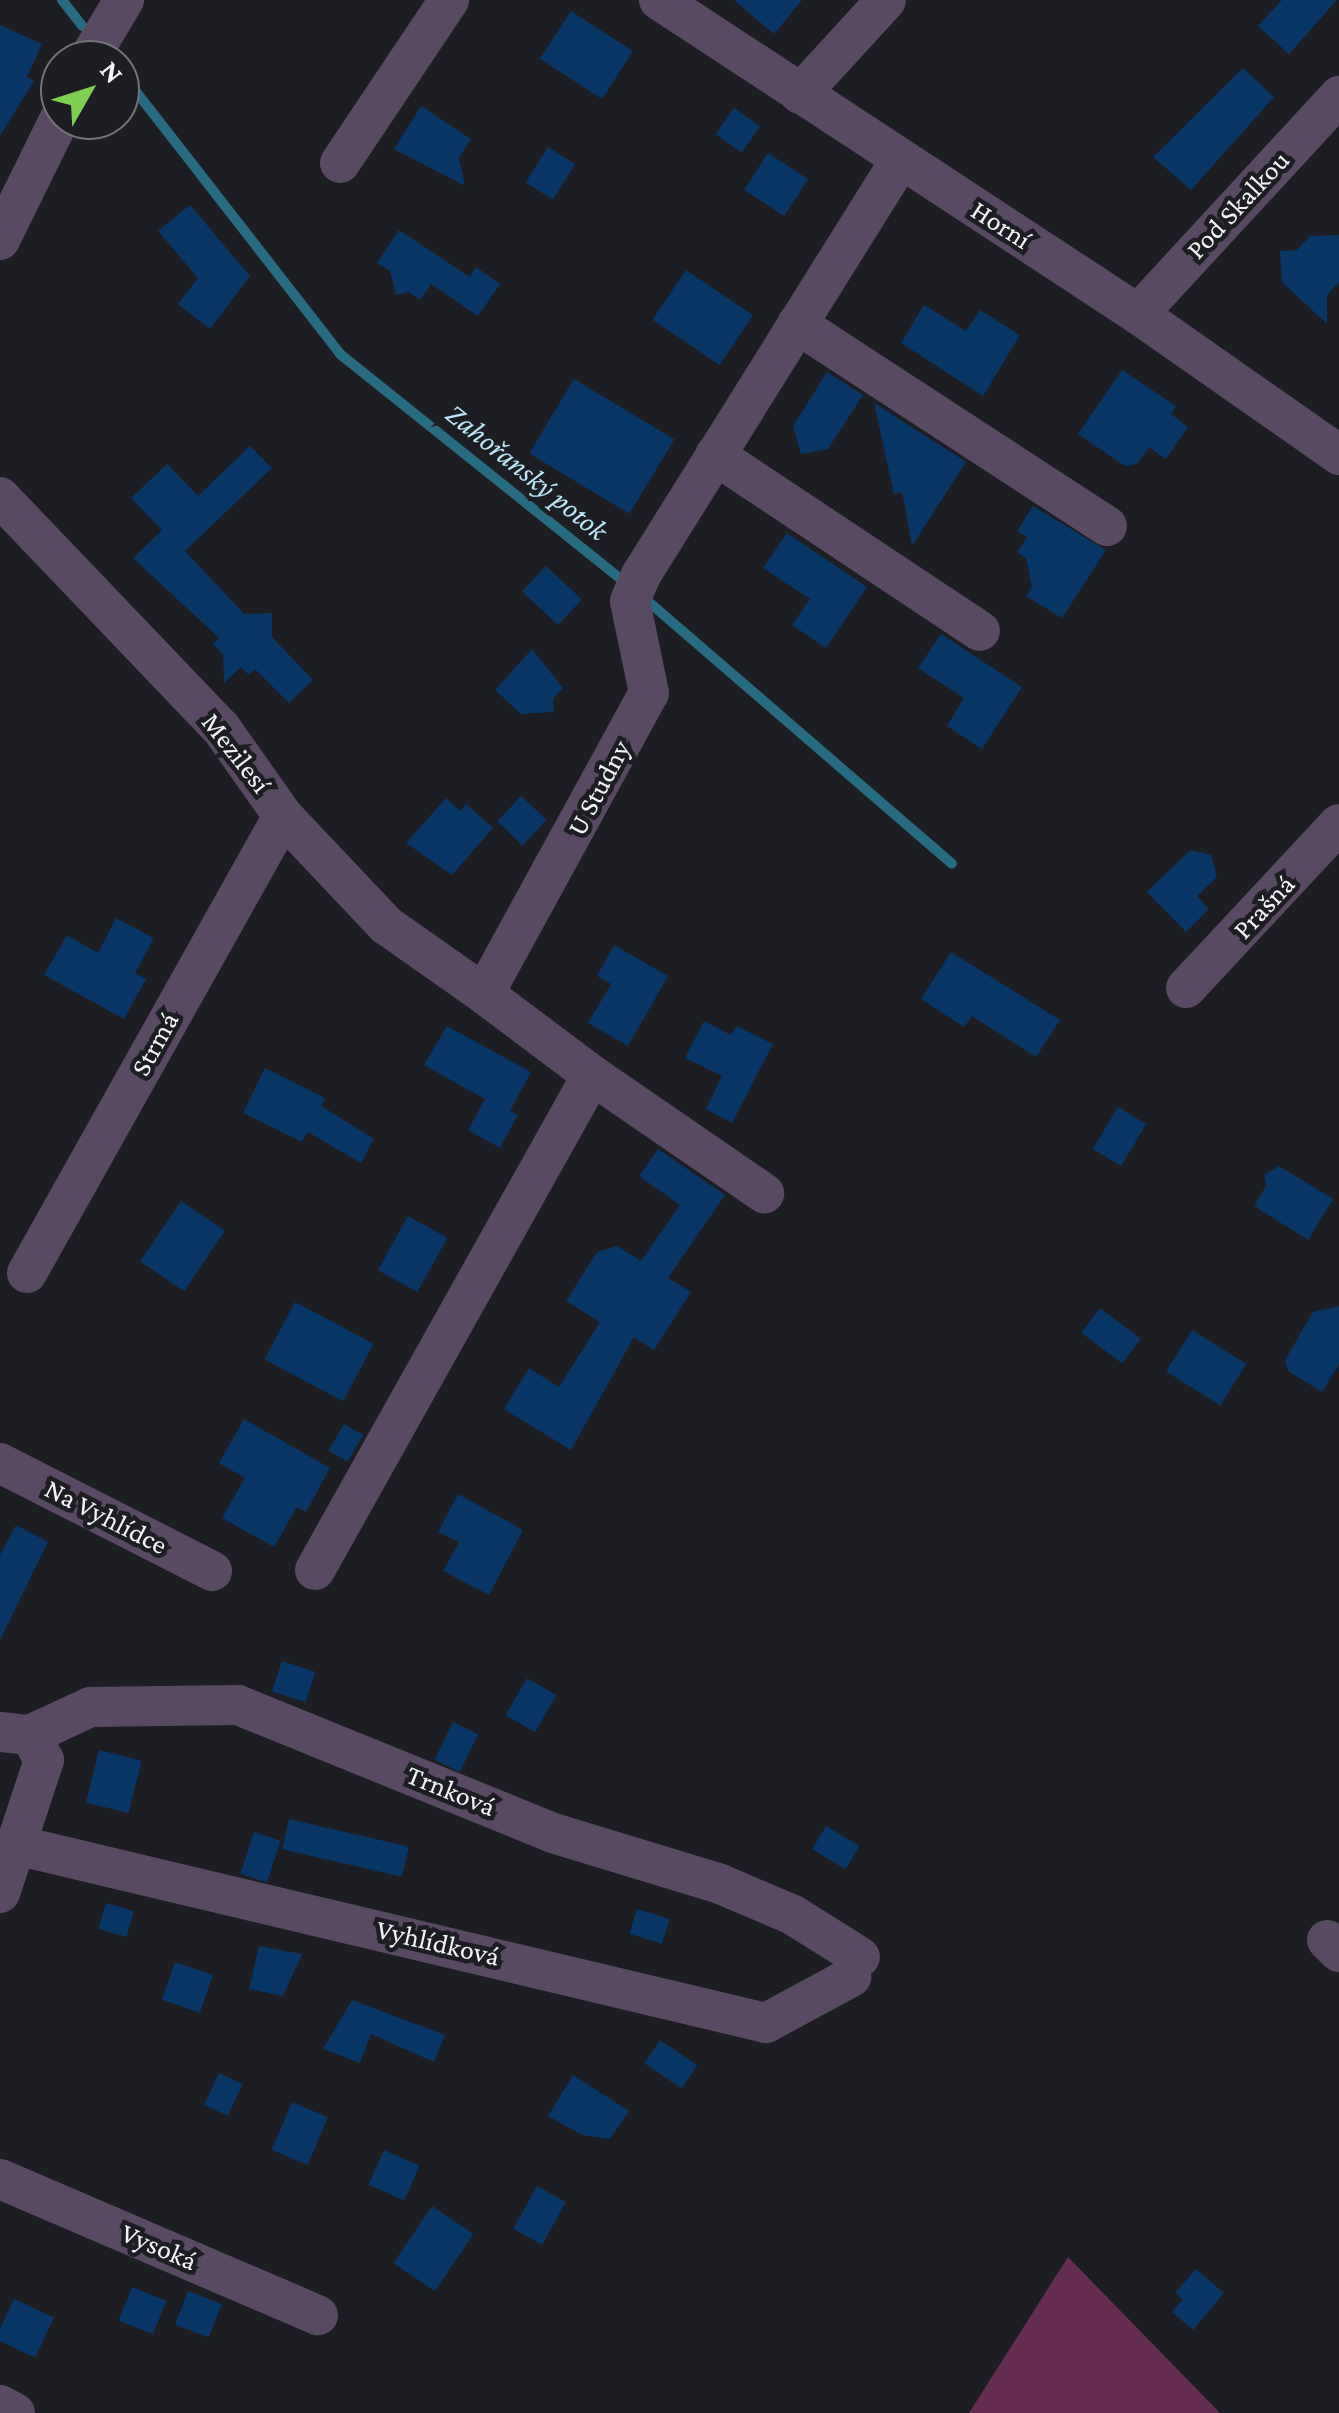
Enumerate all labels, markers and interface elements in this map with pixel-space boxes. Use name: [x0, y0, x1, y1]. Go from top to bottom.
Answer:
north arrow: [40, 40, 140, 140]
text: N: [94, 55, 130, 89]
street label: Pod Skalkou: [1179, 144, 1297, 266]
street label: Horní: [965, 193, 1037, 257]
water label: Zahořanský potok: [439, 396, 615, 548]
street label: Mezilesí: [194, 706, 278, 800]
street label: U Studny: [560, 735, 638, 841]
street label: Prašná: [1226, 868, 1302, 946]
street label: Strmá: [124, 1006, 186, 1082]
street label: Na Vyhlídce: [39, 1472, 173, 1562]
street label: Trnková: [402, 1758, 500, 1824]
street label: Vyhlídková: [373, 1913, 503, 1973]
street label: Vysoká: [116, 2216, 202, 2278]

